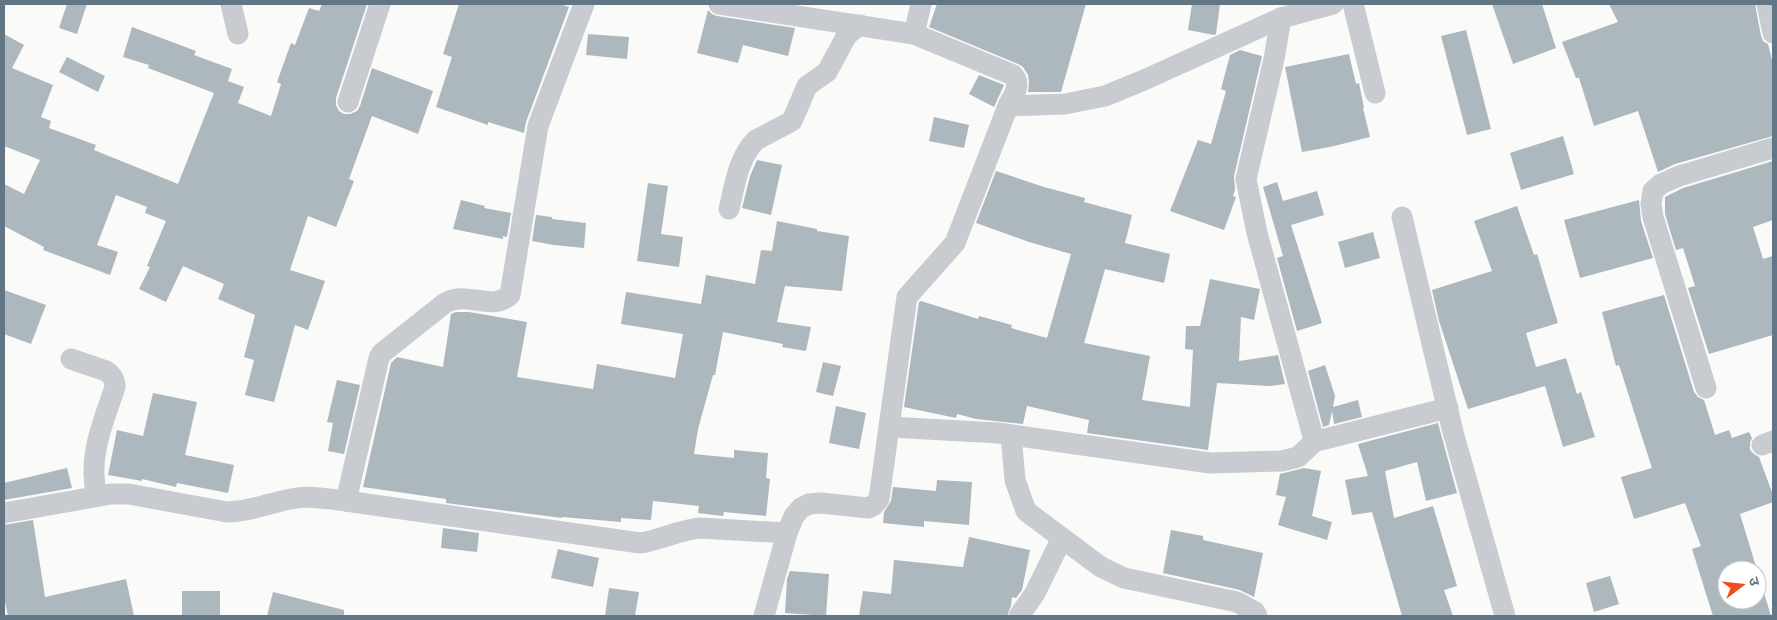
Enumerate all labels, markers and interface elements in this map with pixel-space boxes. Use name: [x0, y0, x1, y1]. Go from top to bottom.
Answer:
north arrow: [1717, 560, 1767, 610]
text: उ: [1746, 575, 1764, 588]

